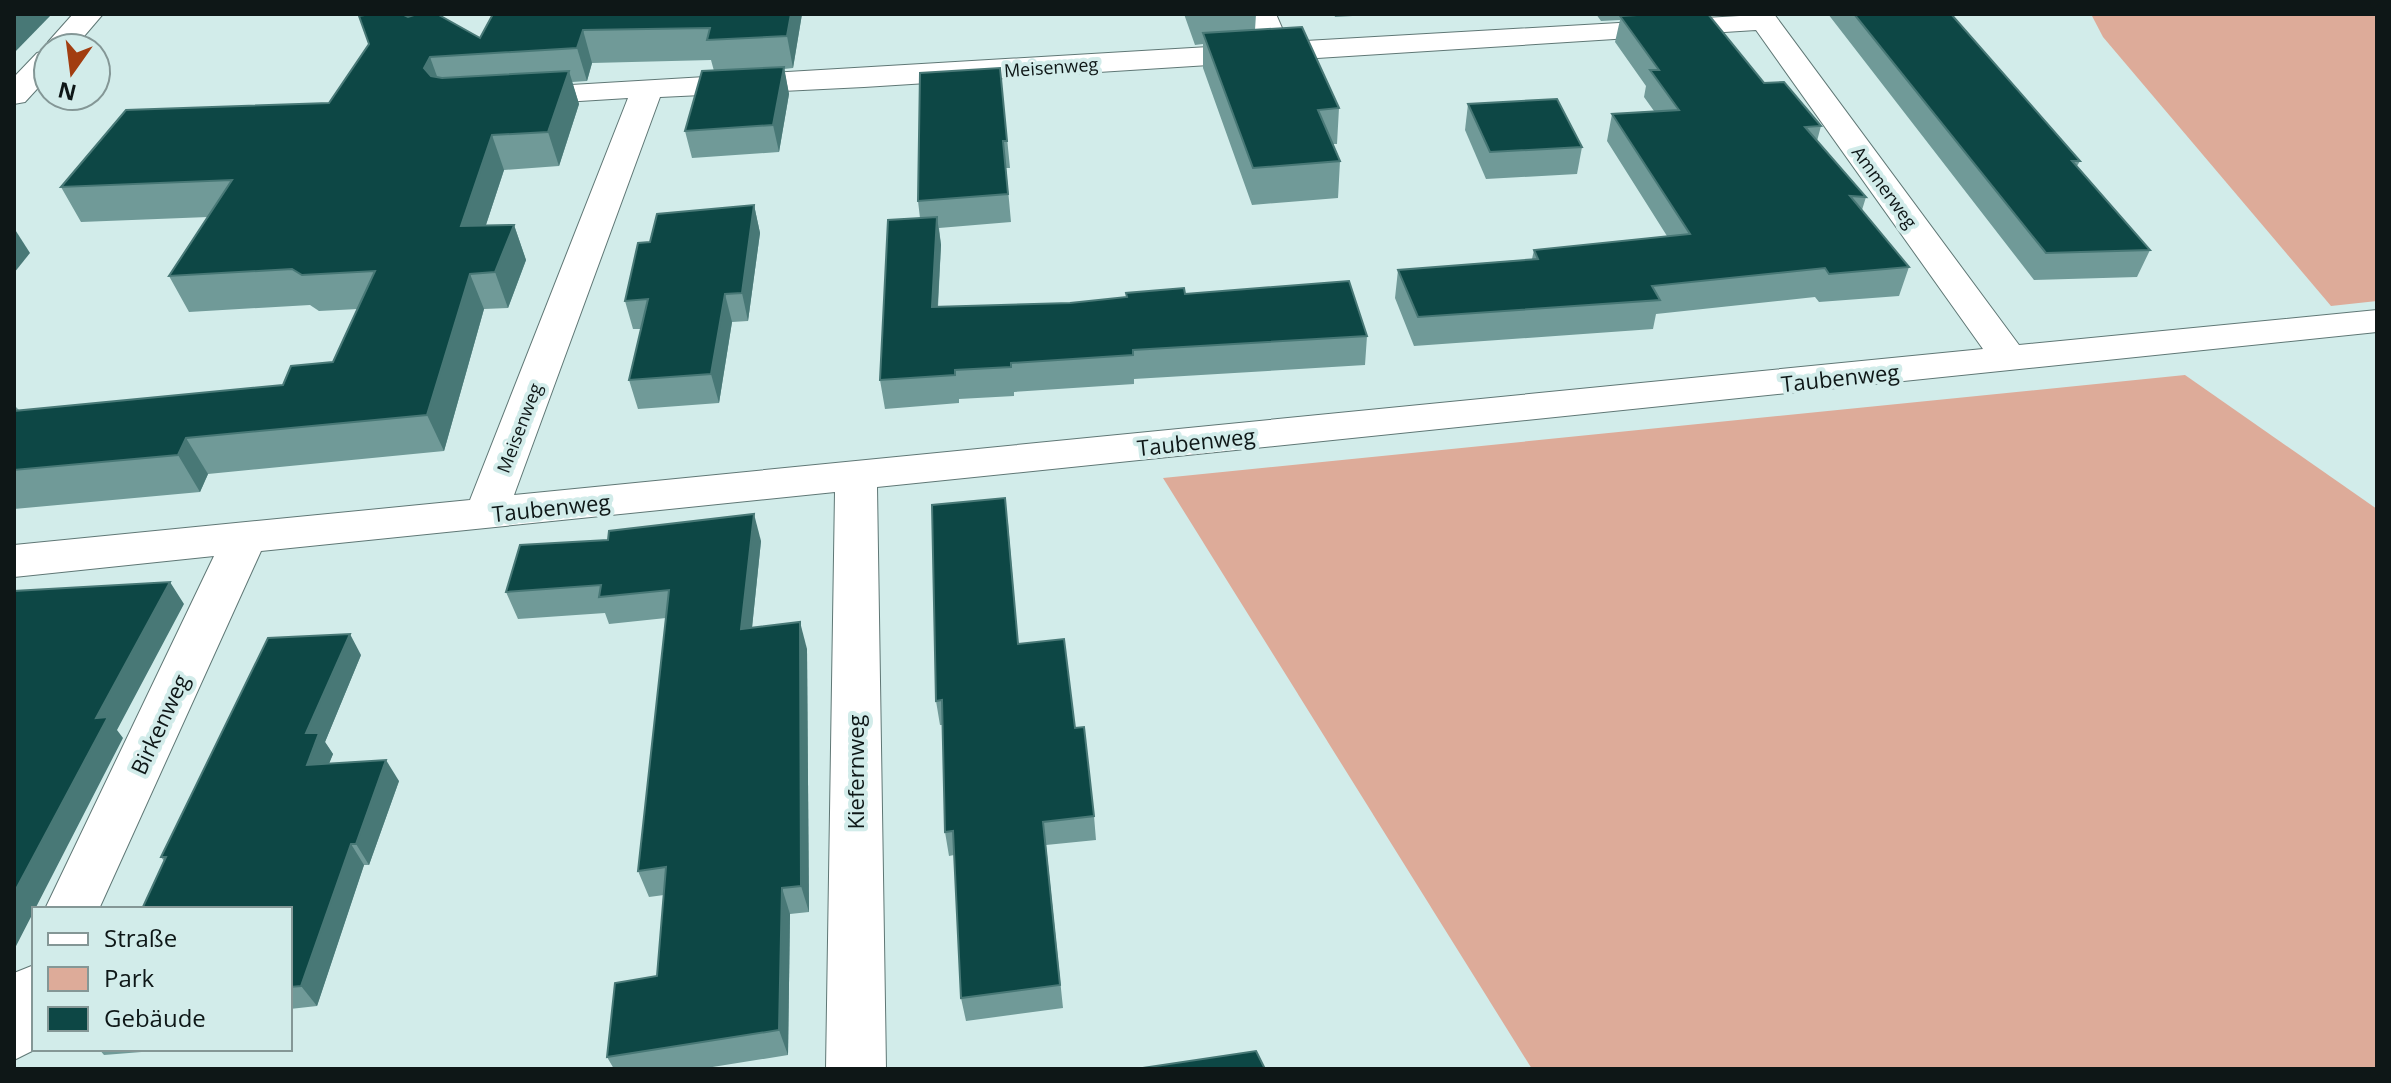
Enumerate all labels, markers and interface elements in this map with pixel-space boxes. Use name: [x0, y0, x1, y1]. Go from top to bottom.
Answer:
north arrow: [32, 32, 112, 112]
street label: Meisenweg: [1003, 52, 1099, 82]
text: N: [55, 76, 79, 109]
street label: Ammerweg: [1847, 141, 1923, 233]
street label: Taubenweg: [1780, 356, 1901, 398]
street label: Meisenweg: [491, 379, 547, 476]
street label: Taubenweg: [1136, 420, 1257, 462]
street label: Taubenweg: [491, 486, 612, 528]
street label: Birkenweg: [123, 669, 195, 779]
street label: Kiefernweg: [840, 714, 870, 829]
legend: [32, 907, 292, 1051]
text: Straße: [104, 921, 177, 954]
text: Park: [104, 961, 155, 994]
text: Gebäude: [104, 1001, 206, 1034]

